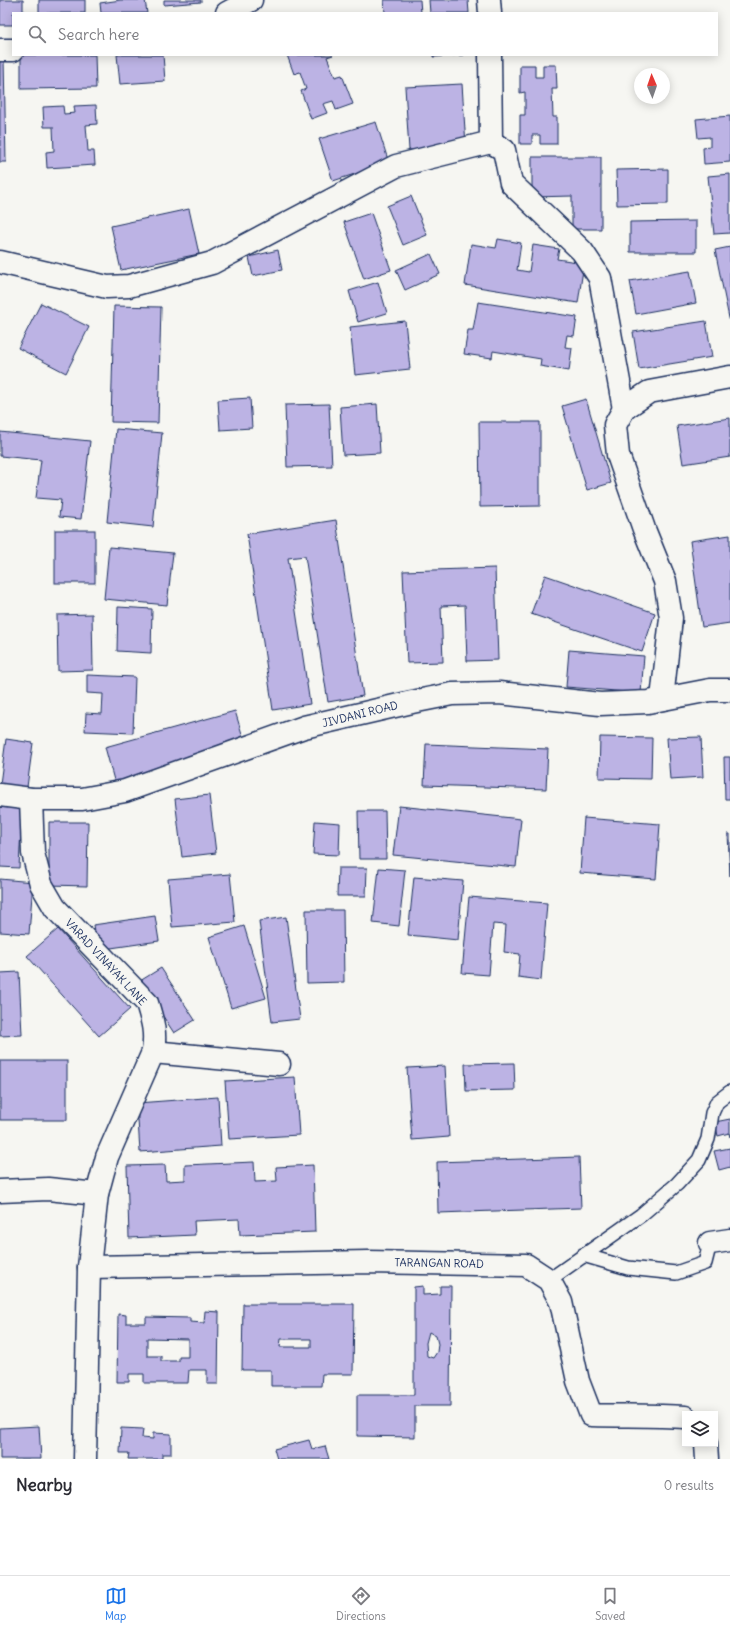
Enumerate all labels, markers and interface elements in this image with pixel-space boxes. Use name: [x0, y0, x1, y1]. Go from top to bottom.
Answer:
search box: [12, 12, 718, 56]
icon: search: [26, 23, 48, 45]
text: Search here: [58, 25, 139, 44]
north arrow: [634, 68, 670, 104]
street label: JIVDANI ROAD: [321, 698, 400, 730]
street label: VARAD VINAYAK LANE: [62, 916, 150, 1008]
street label: TARANGAN ROAD: [394, 1255, 484, 1271]
map controls: [682, 1411, 718, 1447]
button: layers: [682, 1411, 718, 1447]
text: Nearby: [16, 1474, 72, 1496]
text: 0 results: [664, 1477, 714, 1494]
tab: Map: [105, 1585, 127, 1623]
tab: Directions: [336, 1585, 386, 1623]
tab: Saved: [595, 1585, 625, 1623]

